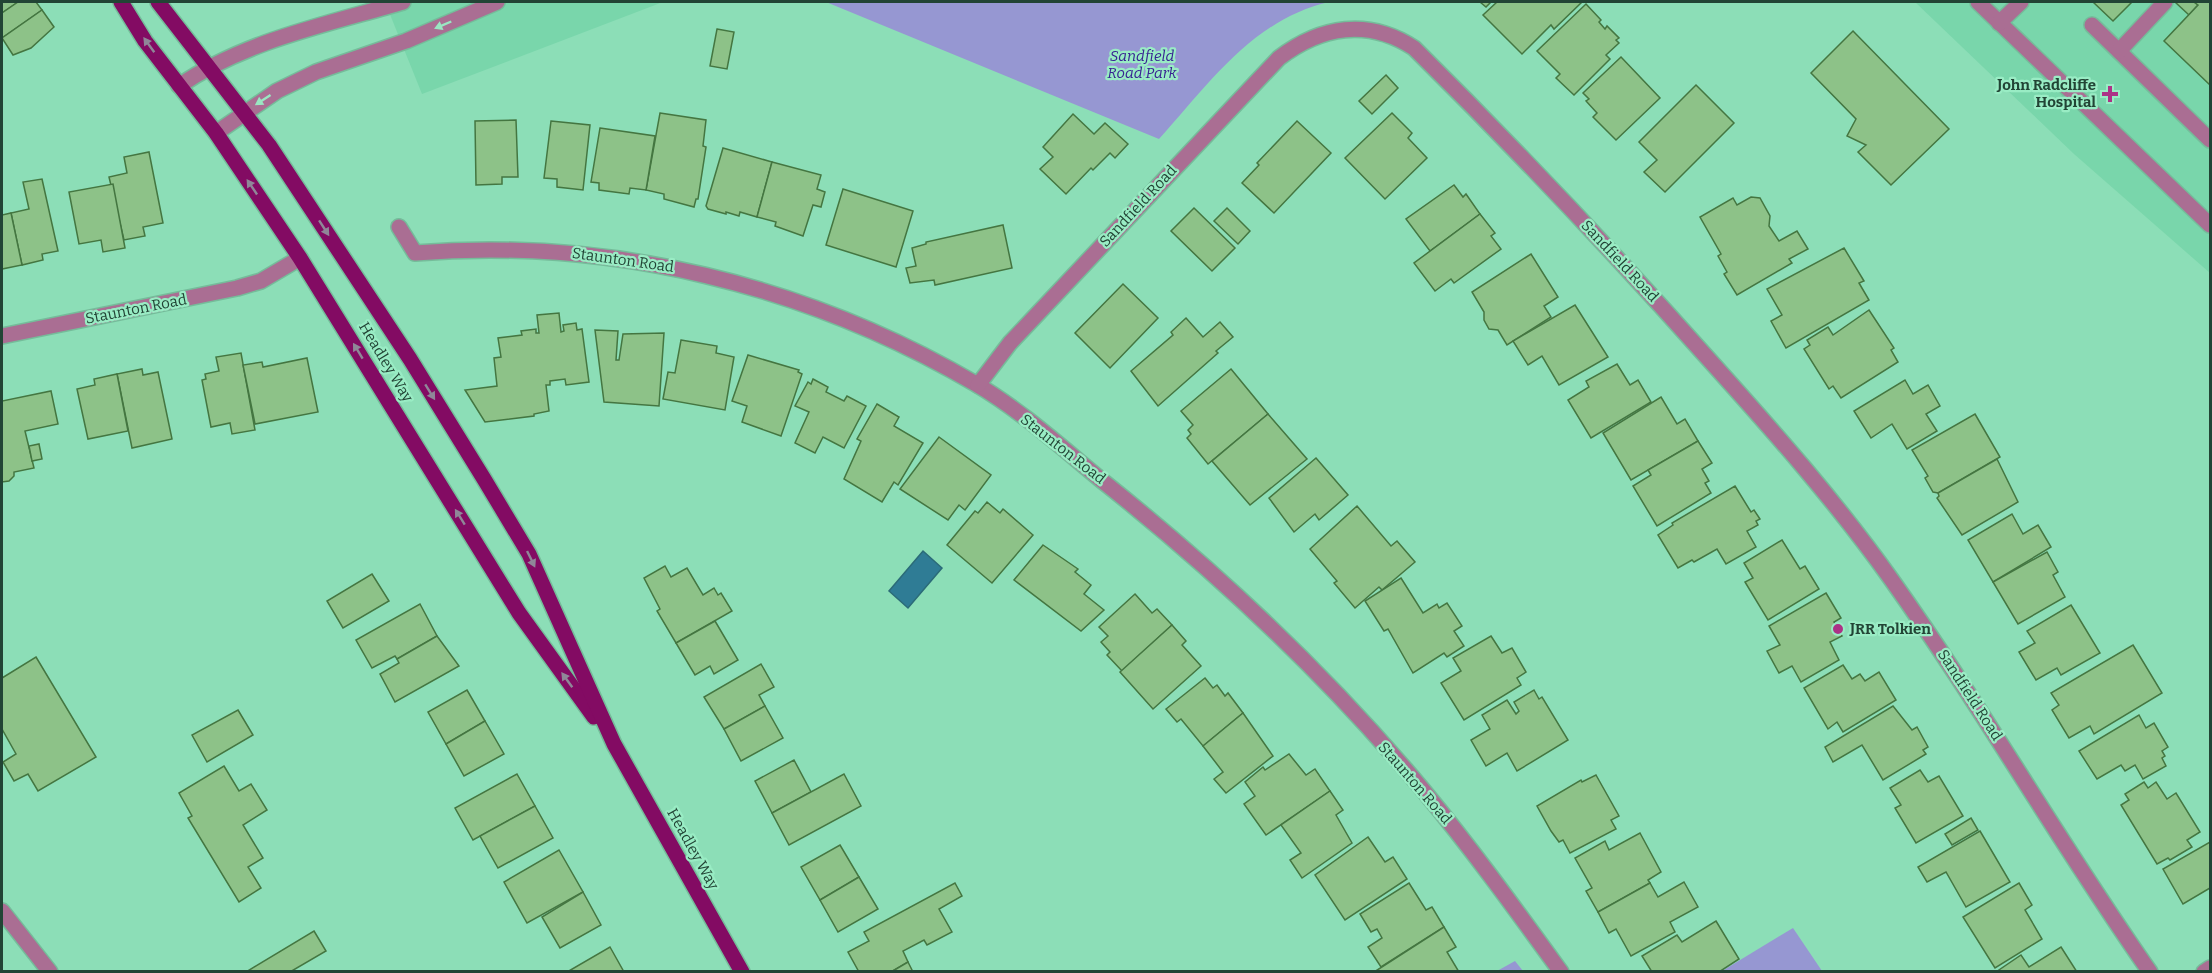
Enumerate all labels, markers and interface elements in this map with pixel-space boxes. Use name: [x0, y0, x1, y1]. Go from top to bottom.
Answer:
one-way arrow: [434, 21, 452, 30]
one-way arrow: [143, 37, 155, 53]
park label: Sandfield Road Park: [1107, 47, 1178, 82]
place label: John Radcliffe Hospital: [1996, 76, 2096, 111]
marker: John Radcliffe Hospital: [2101, 85, 2119, 103]
one-way arrow: [256, 94, 272, 106]
street label: Sandfield Road: [1096, 161, 1180, 250]
one-way arrow: [247, 179, 258, 195]
street label: Sandfield Road: [1578, 217, 1662, 306]
one-way arrow: [319, 220, 330, 237]
street label: Staunton Road: [571, 244, 675, 276]
street label: Staunton Road: [84, 290, 188, 328]
street label: Headley Way: [355, 319, 417, 405]
one-way arrow: [353, 342, 363, 359]
one-way arrow: [425, 384, 436, 400]
street label: Staunton Road: [1017, 410, 1109, 488]
one-way arrow: [454, 509, 465, 525]
one-way arrow: [526, 551, 535, 568]
place label: JRR Tolkien: [1849, 620, 1931, 638]
marker: JRR Tolkien: [1831, 622, 1845, 636]
street label: Sandfield Road: [1934, 646, 2006, 744]
one-way arrow: [562, 672, 574, 687]
street label: Staunton Road: [1375, 738, 1456, 828]
street label: Headley Way: [663, 805, 723, 893]

